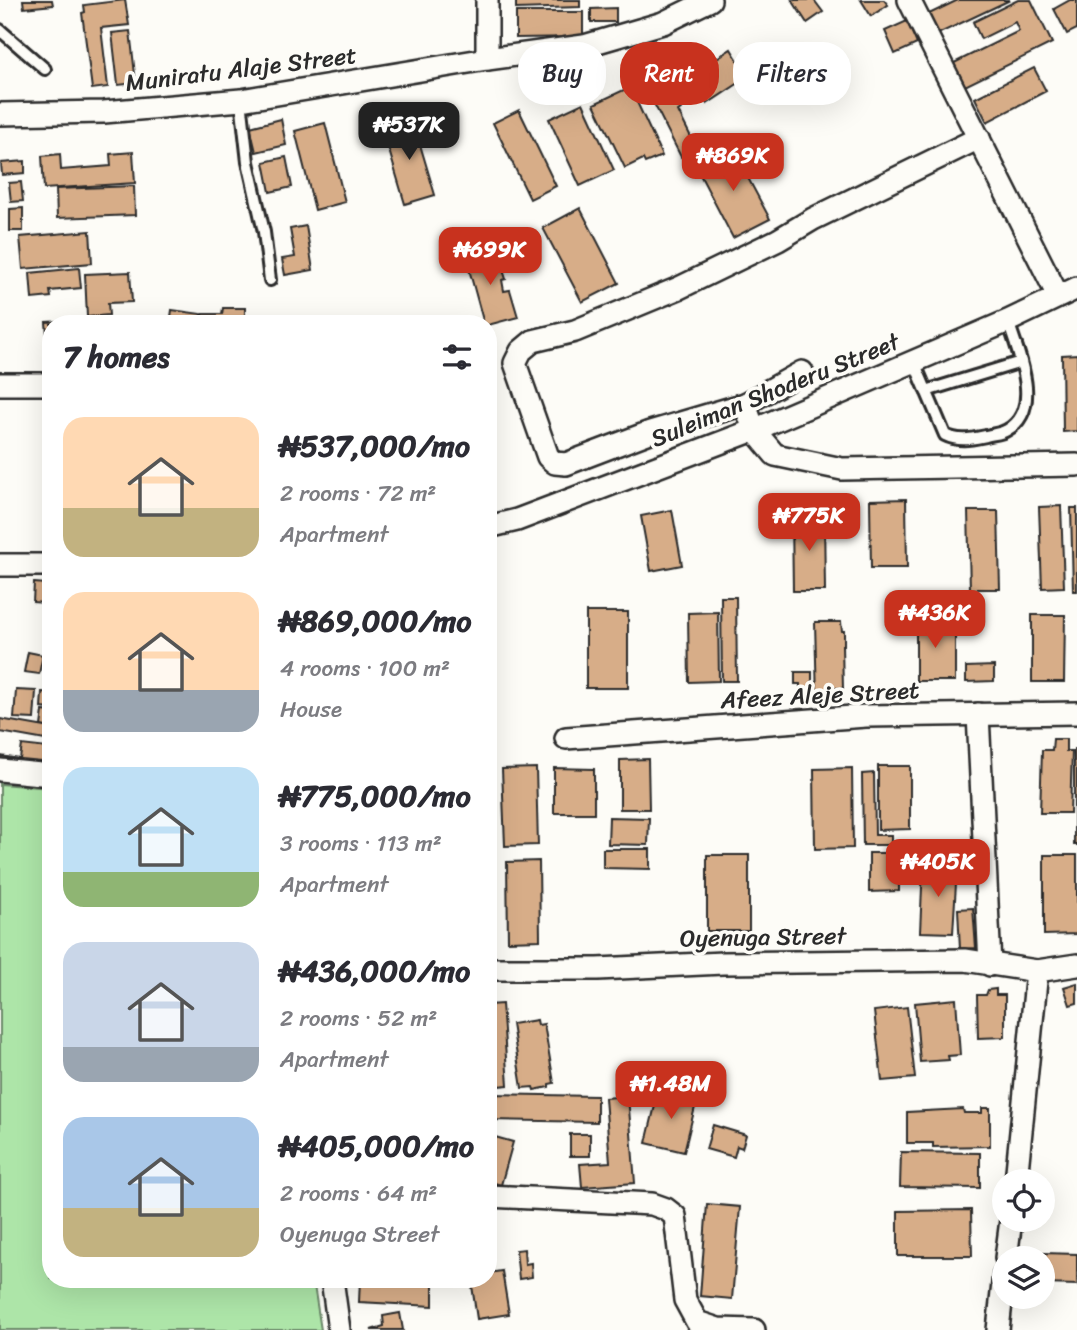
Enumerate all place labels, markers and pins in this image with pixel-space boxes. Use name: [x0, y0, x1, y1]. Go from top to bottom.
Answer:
pin: ₦537K: [360, 102, 458, 162]
pin: ₦869K: [684, 134, 782, 193]
pin: ₦699K: [441, 228, 539, 287]
pin: ₦775K: [760, 494, 858, 553]
pin: ₦436K: [886, 590, 984, 650]
pin: ₦405K: [889, 839, 987, 899]
pin: ₦1.48M: [614, 1062, 728, 1121]

